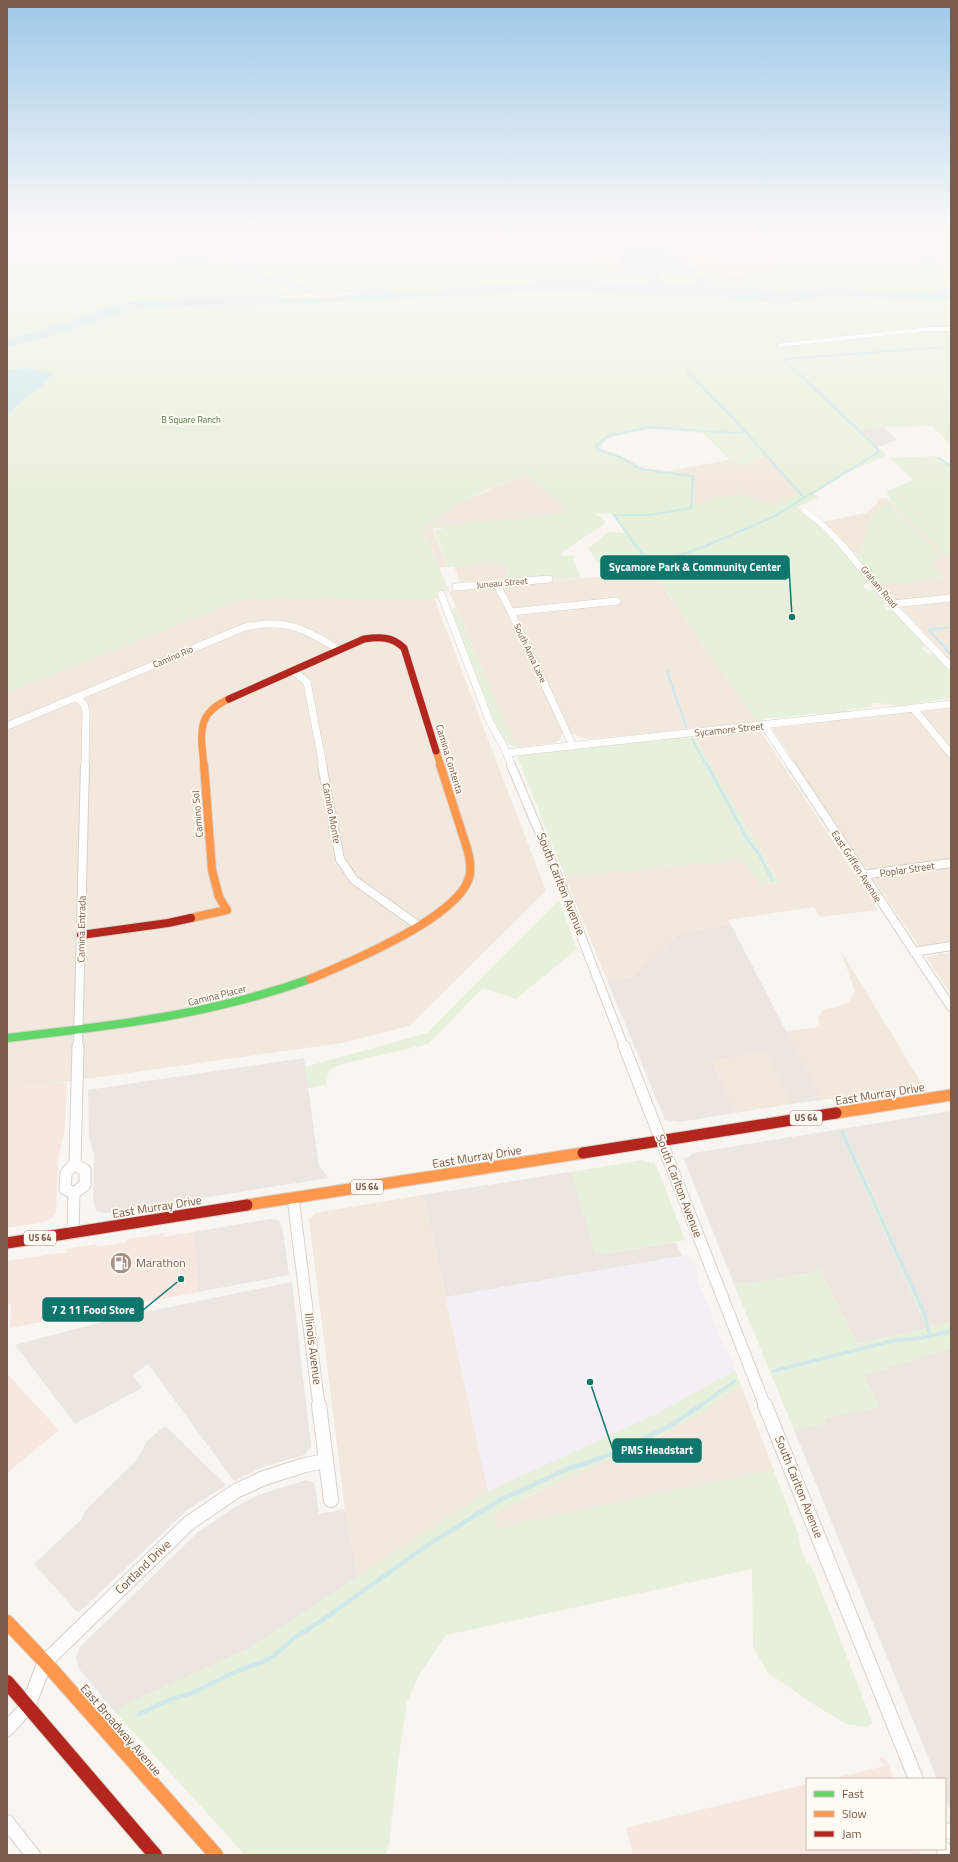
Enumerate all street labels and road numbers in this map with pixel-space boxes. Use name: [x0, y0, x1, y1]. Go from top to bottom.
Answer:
street label: Graham Road: [858, 563, 901, 611]
street label: Juneau Street: [476, 574, 529, 591]
street label: South Anna Lane: [511, 621, 550, 685]
street label: Camino Rio: [151, 642, 195, 671]
street label: Sycamore Street: [694, 718, 765, 741]
street label: Camina Contenta: [432, 723, 467, 796]
street label: Camino Monte: [318, 782, 345, 845]
street label: Camino Sol: [188, 790, 207, 838]
street label: East Griffen Avenue: [828, 827, 886, 905]
street label: South Carlton Avenue: [532, 830, 591, 938]
street label: Poplar Street: [879, 858, 936, 881]
street label: Camina Entrada: [73, 896, 90, 963]
street label: Camina Placer: [186, 981, 248, 1010]
street label: East Murray Drive: [834, 1077, 926, 1110]
road number: US 64: [790, 1111, 822, 1125]
street label: South Carlton Avenue: [651, 1131, 708, 1240]
street label: East Murray Drive: [431, 1140, 523, 1173]
road number: US 64: [351, 1180, 383, 1194]
street label: East Murray Drive: [111, 1190, 203, 1223]
road number: US 64: [24, 1231, 56, 1245]
street label: Illinois Avenue: [300, 1312, 327, 1386]
street label: South Carlton Avenue: [770, 1433, 829, 1541]
street label: Cortland Drive: [110, 1535, 175, 1598]
street label: East Broadway Avenue: [76, 1680, 167, 1780]

